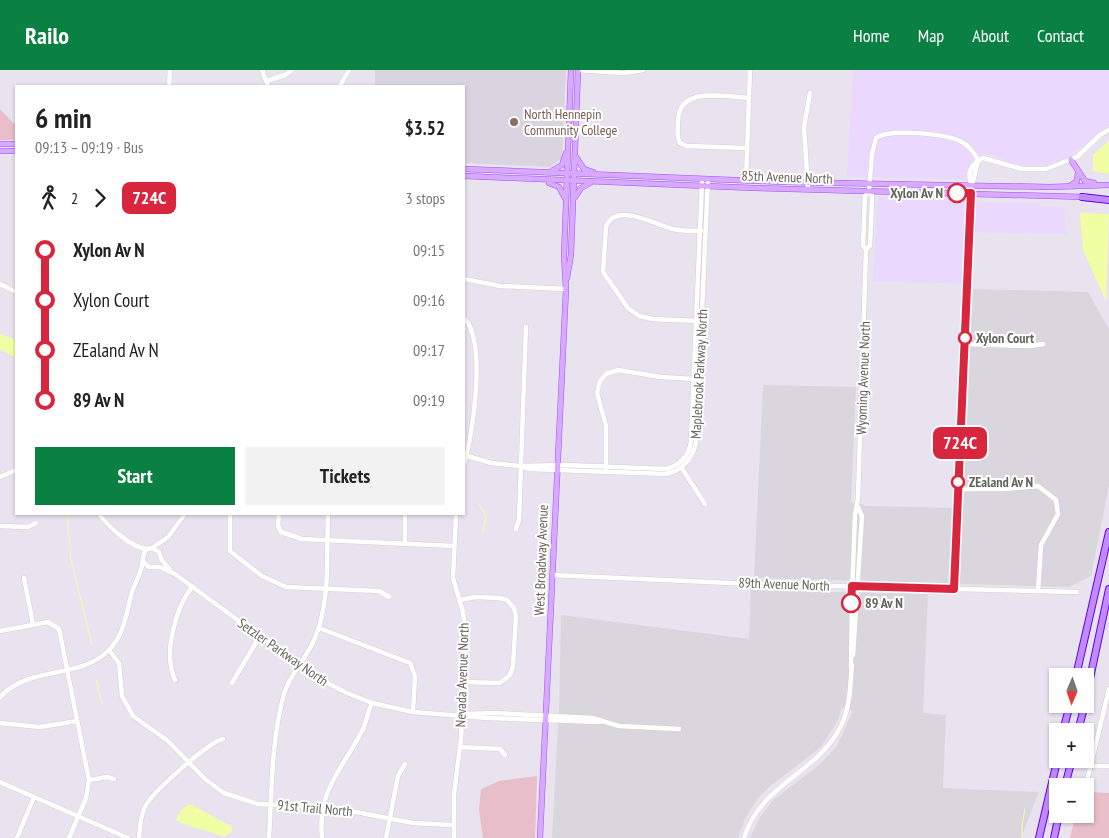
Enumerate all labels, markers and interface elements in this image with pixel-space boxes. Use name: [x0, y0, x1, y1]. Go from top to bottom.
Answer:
text: Railo: [25, 20, 69, 51]
text: Home: [853, 24, 890, 47]
text: Map: [918, 24, 944, 47]
text: About: [972, 24, 1009, 47]
text: Contact: [1037, 24, 1084, 47]
text: 6 min: [35, 99, 92, 136]
place label: North Hennepin Community College: [524, 105, 617, 139]
text: $3.52: [405, 116, 445, 140]
marker: North Hennepin Community College: [508, 116, 520, 128]
text: 09:13 – 09:19 · Bus: [35, 137, 143, 157]
street label: 85th Avenue North: [741, 166, 833, 188]
marker: Xylon Av N: [947, 183, 967, 203]
icon: walk: [35, 184, 63, 212]
icon: forward: [86, 184, 114, 212]
place label: Xylon Av N: [890, 184, 943, 202]
text: 724C: [132, 186, 166, 209]
text: 2: [71, 188, 78, 208]
text: 3 stops: [405, 188, 445, 208]
text: Xylon Av N: [73, 238, 144, 262]
text: 09:15: [413, 240, 445, 260]
text: Xylon Court: [73, 288, 149, 312]
text: 09:16: [413, 290, 445, 310]
street label: Maplebrook Parkway North: [687, 309, 711, 439]
street label: Wyoming Avenue North: [852, 321, 874, 435]
place label: Xylon Court: [976, 329, 1034, 347]
marker: Xylon Court: [958, 331, 972, 345]
text: ZEaland Av N: [73, 338, 159, 362]
text: 09:17: [413, 340, 445, 360]
text: 89 Av N: [73, 388, 124, 412]
text: 09:19: [413, 390, 445, 410]
line badge: 724C: [925, 427, 995, 459]
text: 724C: [943, 431, 977, 454]
button: Start: [35, 447, 235, 505]
button: Tickets: [245, 447, 445, 505]
place label: ZEaland Av N: [969, 473, 1033, 491]
marker: ZEaland Av N: [951, 475, 965, 489]
street label: West Broadway Avenue: [530, 504, 552, 616]
street label: 89th Avenue North: [738, 573, 830, 595]
marker: 89 Av N: [841, 593, 861, 613]
place label: 89 Av N: [865, 594, 903, 612]
street label: Setzler Parkway North: [234, 614, 332, 690]
street label: Nevada Avenue North: [451, 622, 473, 728]
north arrow: [1049, 668, 1094, 712]
map controls: [1049, 668, 1094, 823]
button: +: [1049, 723, 1094, 768]
button: −: [1049, 778, 1094, 823]
street label: 91st Trail North: [277, 796, 353, 820]

